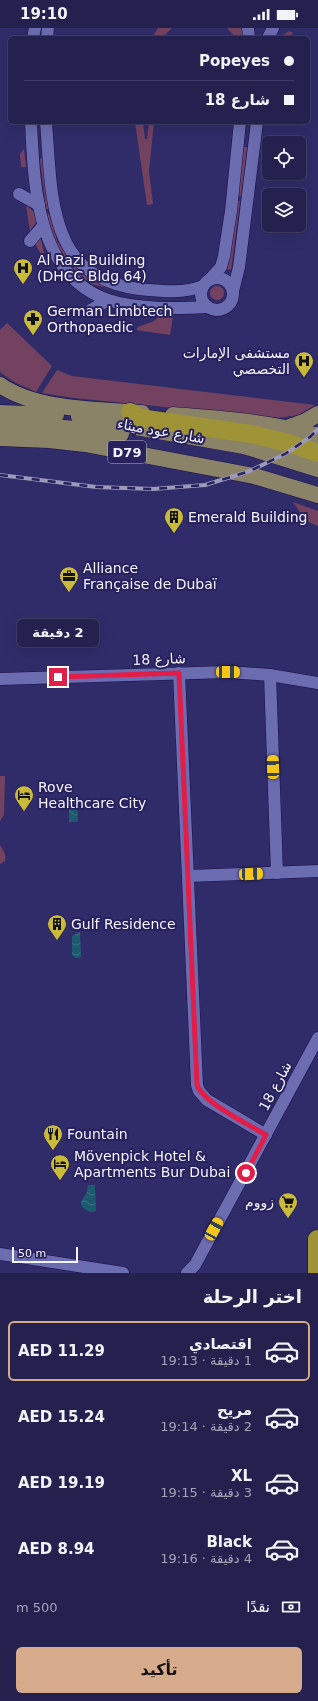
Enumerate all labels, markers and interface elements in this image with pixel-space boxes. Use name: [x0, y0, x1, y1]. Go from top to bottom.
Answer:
text: 19:10: [20, 5, 68, 23]
text: Popeyes: [199, 52, 270, 70]
text: شارع 18: [205, 91, 270, 109]
map controls: [262, 136, 306, 232]
button: locate: [262, 136, 306, 180]
button: layers: [262, 188, 306, 232]
place label: Al Razi Building (DHCC Bldg 64): [37, 252, 147, 284]
hospital icon: Al Razi Building (DHCC Bldg 64): [12, 257, 34, 285]
place label: German Limbtech Orthopaedic: [47, 303, 172, 335]
pharmacy icon: German Limbtech Orthopaedic: [22, 308, 44, 336]
place label: مستشفى الإمارات التخصصي: [183, 345, 290, 378]
hospital icon: مستشفى الإمارات التخصصي: [293, 350, 315, 378]
street label: شارع عود ميثاء: [116, 415, 206, 448]
road number: D79: [108, 441, 146, 463]
building icon: Emerald Building: [163, 506, 185, 534]
place label: Emerald Building: [188, 509, 307, 525]
place label: Alliance Française de Dubaï: [83, 560, 217, 592]
office icon: Alliance Française de Dubaï: [58, 565, 80, 593]
callout: 2 دقيقة: [17, 619, 99, 647]
text: 2 دقيقة: [32, 625, 84, 640]
street label: شارع 18: [132, 650, 186, 669]
car: [216, 666, 240, 678]
route end: [49, 668, 67, 686]
car: [267, 755, 279, 779]
place label: Rove Healthcare City: [38, 779, 146, 811]
hotel icon: Rove Healthcare City: [13, 784, 35, 812]
car: [239, 868, 263, 880]
building icon: Gulf Residence: [46, 913, 68, 941]
place label: Gulf Residence: [71, 916, 176, 932]
street label: شارع 18: [255, 1059, 295, 1114]
restaurant icon: Fountain: [42, 1123, 64, 1151]
place label: Fountain: [67, 1126, 128, 1142]
place label: Mövenpick Hotel & Apartments Bur Dubai: [74, 1148, 230, 1180]
hotel icon: Mövenpick Hotel & Apartments Bur Dubai: [49, 1153, 71, 1181]
route start: [237, 1164, 255, 1182]
supermarket icon: زووم: [277, 1191, 299, 1219]
place label: زووم: [245, 1194, 274, 1211]
car: [203, 1216, 225, 1242]
scale bar: [12, 1245, 78, 1264]
text: 50 m: [18, 1247, 46, 1260]
text: اختر الرحلة: [203, 1286, 302, 1307]
icon: car: [264, 1333, 300, 1369]
text: اقتصادي: [189, 1335, 252, 1353]
text: AED 11.29: [18, 1342, 105, 1360]
text: 1 دقيقة · 19:13: [160, 1353, 252, 1368]
icon: car: [264, 1399, 300, 1435]
text: مريح: [217, 1401, 252, 1419]
text: AED 15.24: [18, 1408, 105, 1426]
text: 2 دقيقة · 19:14: [160, 1419, 252, 1434]
icon: car: [264, 1465, 300, 1501]
text: XL: [231, 1467, 252, 1485]
text: AED 19.19: [18, 1474, 105, 1492]
text: 3 دقيقة · 19:15: [160, 1485, 252, 1500]
icon: car: [264, 1531, 300, 1567]
text: Black: [206, 1533, 252, 1551]
text: AED 8.94: [18, 1540, 95, 1558]
text: 4 دقيقة · 19:16: [160, 1551, 252, 1566]
icon: cash: [280, 1596, 302, 1618]
text: نقدًا: [246, 1598, 270, 1616]
text: 500 m: [16, 1600, 58, 1615]
button: تأكيد: [16, 1647, 302, 1693]

